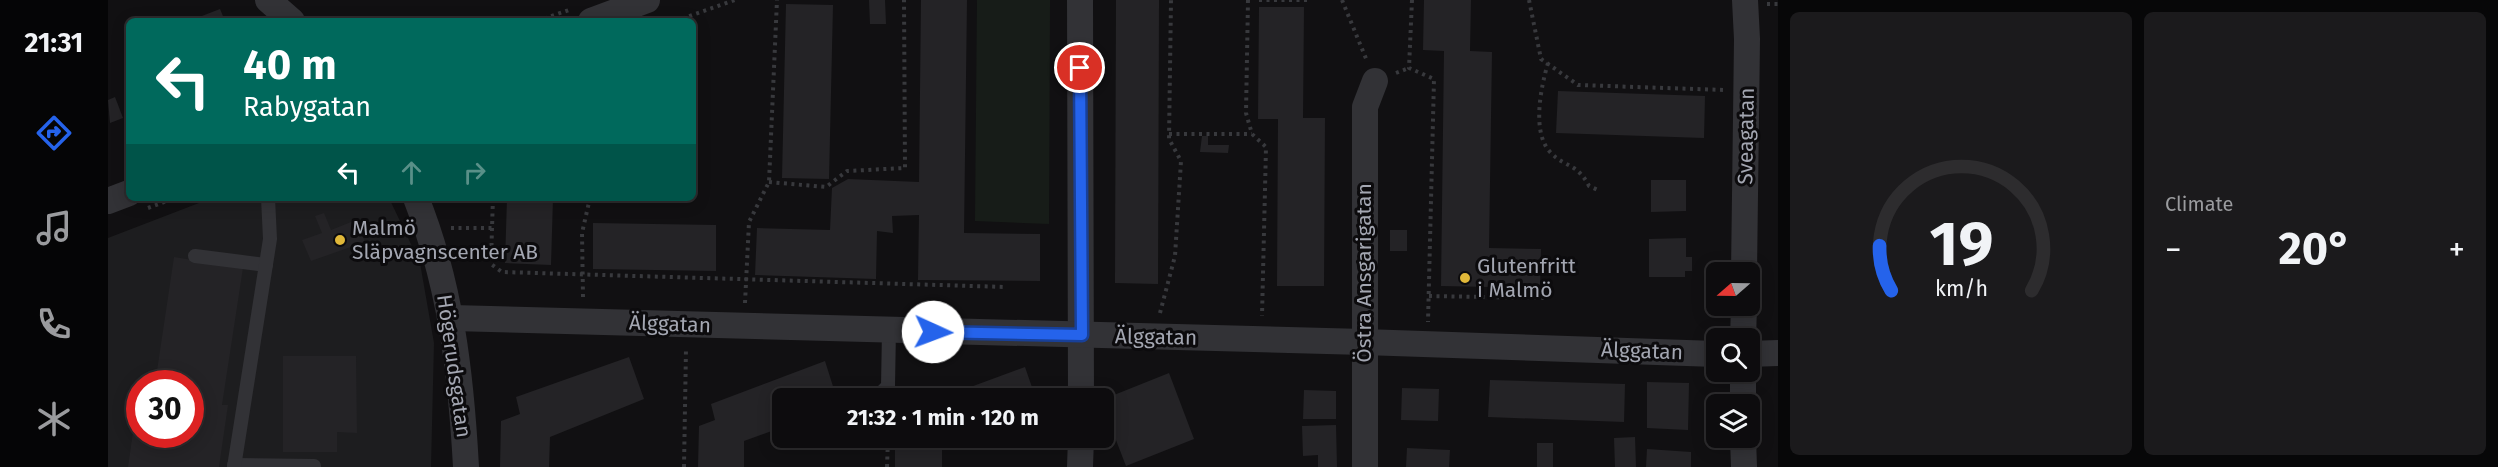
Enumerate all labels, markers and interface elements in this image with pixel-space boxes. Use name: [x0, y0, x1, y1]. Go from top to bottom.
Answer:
text: 21:31: [25, 27, 83, 59]
text: 40 m: [243, 40, 337, 90]
icon: left: [144, 42, 222, 120]
pin: [1054, 42, 1105, 93]
icon: arrive: [1063, 51, 1096, 84]
street label: Sveagatan: [1732, 87, 1760, 185]
text: Rabygatan: [243, 91, 371, 123]
icon: directions: [33, 112, 75, 154]
icon: left: [332, 156, 365, 189]
icon: ahead: [395, 156, 428, 189]
icon: right: [458, 156, 491, 189]
street label: Östra Ansgarigatan: [1351, 183, 1377, 363]
text: Climate: [2165, 192, 2233, 216]
icon: music: [33, 207, 75, 249]
text: 19: [1929, 207, 1993, 282]
place label: Malmö Släpvagnscenter AB: [352, 215, 538, 265]
text: 20°: [2278, 222, 2352, 276]
text: −: [2165, 230, 2182, 270]
text: +: [2449, 230, 2465, 270]
marker: Malmö Släpvagnscenter AB: [333, 233, 347, 247]
place label: Glutenfritt i Malmö: [1477, 253, 1576, 303]
north arrow: [1706, 262, 1760, 316]
map controls: [1706, 262, 1760, 448]
marker: Glutenfritt i Malmö: [1458, 271, 1472, 285]
text: km/h: [1934, 276, 1988, 302]
street label: Högerudsgatan: [431, 293, 477, 439]
position arrow: [901, 300, 965, 364]
icon: phone: [33, 303, 75, 345]
street label: Älggatan: [628, 310, 712, 338]
street label: Älggatan: [1115, 323, 1197, 351]
button: search: [1706, 328, 1760, 382]
street label: Älggatan: [1600, 337, 1684, 365]
speed limit sign: 30: [126, 370, 204, 448]
button: layers: [1706, 394, 1760, 448]
icon: climate: [33, 398, 75, 440]
text: 21:32 · 1 min · 120 m: [847, 404, 1039, 431]

